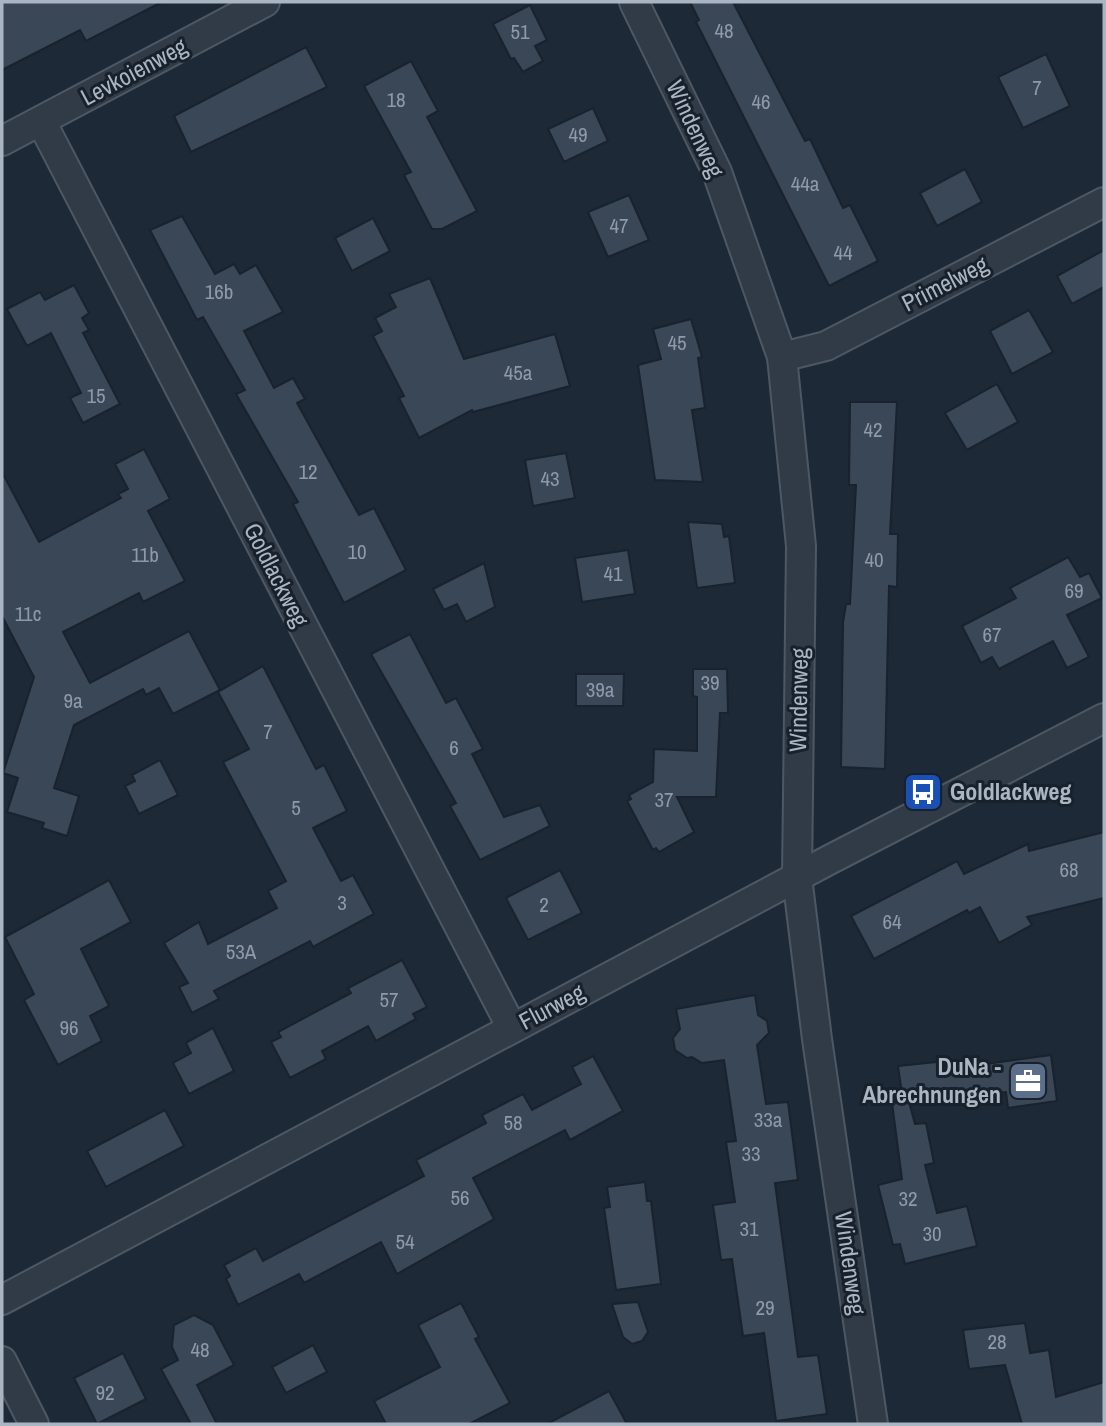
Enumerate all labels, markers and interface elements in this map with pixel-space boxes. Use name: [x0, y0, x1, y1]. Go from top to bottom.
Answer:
house number: 48: [714, 16, 734, 45]
house number: 51: [510, 17, 530, 46]
street label: Levkoienweg: [75, 30, 192, 112]
house number: 7: [1032, 73, 1042, 102]
street label: Windenweg: [659, 75, 732, 182]
house number: 18: [386, 85, 406, 114]
house number: 46: [751, 87, 771, 116]
house number: 49: [568, 120, 588, 149]
house number: 44a: [791, 169, 820, 198]
house number: 47: [609, 211, 629, 240]
house number: 44: [833, 238, 853, 267]
street label: Primelweg: [896, 248, 993, 318]
house number: 16b: [205, 277, 233, 306]
house number: 45: [667, 328, 687, 357]
house number: 45a: [504, 358, 533, 387]
house number: 15: [86, 381, 106, 410]
house number: 42: [863, 415, 883, 444]
house number: 12: [298, 457, 318, 486]
house number: 43: [540, 464, 560, 493]
street label: Goldlackweg: [237, 517, 317, 632]
house number: 10: [347, 537, 367, 566]
house number: 11b: [131, 540, 159, 569]
house number: 40: [864, 545, 884, 574]
house number: 41: [603, 559, 623, 588]
house number: 69: [1064, 576, 1084, 605]
house number: 11c: [15, 599, 41, 628]
house number: 67: [982, 620, 1002, 649]
street label: Windenweg: [781, 648, 815, 752]
house number: 39: [700, 668, 720, 697]
house number: 39a: [586, 675, 615, 704]
house number: 9a: [63, 686, 83, 715]
house number: 7: [263, 717, 273, 746]
house number: 6: [449, 733, 459, 762]
bus stop icon: Goldlackweg: [902, 771, 944, 813]
place label: Goldlackweg: [950, 775, 1071, 807]
house number: 37: [654, 785, 674, 814]
house number: 5: [291, 793, 301, 822]
house number: 68: [1059, 855, 1079, 884]
house number: 3: [337, 888, 347, 917]
house number: 2: [539, 890, 549, 919]
house number: 64: [882, 907, 902, 936]
house number: 53A: [226, 937, 257, 966]
street label: Flurweg: [513, 976, 590, 1037]
house number: 57: [379, 985, 399, 1014]
house number: 96: [59, 1013, 79, 1042]
place label: DuNa - Abrechnungen: [862, 1050, 1001, 1110]
office icon: DuNa - Abrechnungen: [1007, 1060, 1049, 1102]
house number: 33a: [754, 1105, 783, 1134]
house number: 58: [503, 1108, 523, 1137]
house number: 33: [741, 1139, 761, 1168]
house number: 56: [450, 1183, 470, 1212]
house number: 32: [898, 1184, 918, 1213]
street label: Windenweg: [828, 1209, 874, 1317]
house number: 31: [739, 1214, 759, 1243]
house number: 30: [922, 1219, 942, 1248]
house number: 54: [395, 1227, 415, 1256]
house number: 29: [755, 1293, 775, 1322]
house number: 28: [987, 1327, 1007, 1356]
house number: 48: [190, 1335, 210, 1364]
house number: 92: [95, 1378, 115, 1407]

